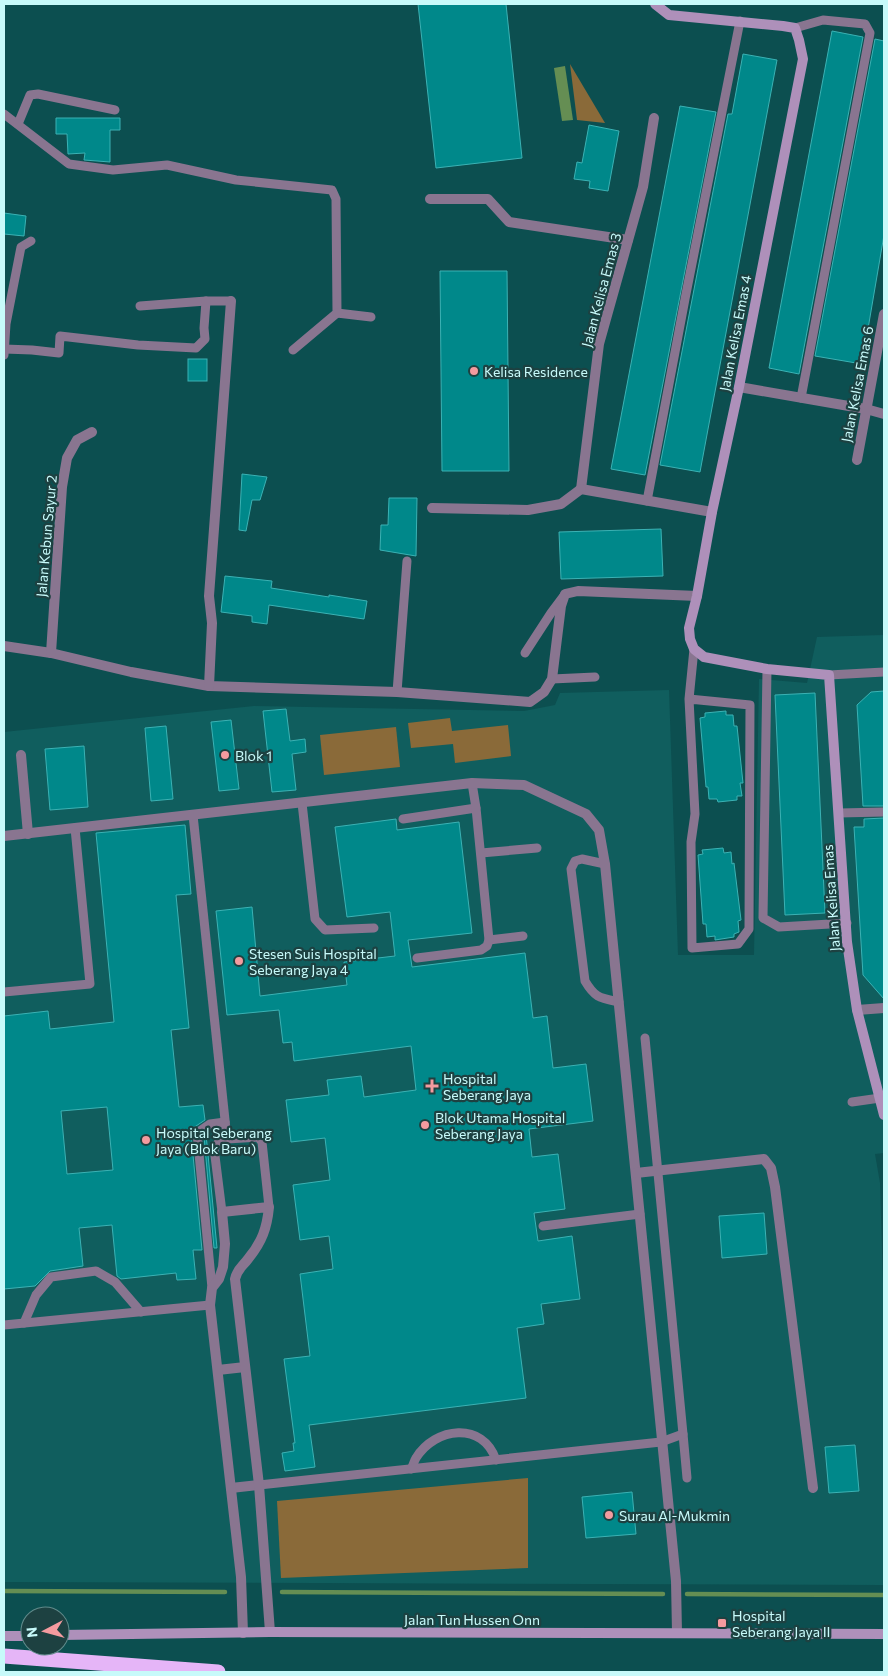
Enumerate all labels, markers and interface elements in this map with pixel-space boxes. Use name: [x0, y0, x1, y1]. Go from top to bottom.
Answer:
street label: Jalan Kelisa Emas 3: [578, 231, 624, 349]
street label: Jalan Kelisa Emas 4: [715, 273, 755, 393]
street label: Jalan Kelisa Emas 6: [837, 324, 877, 444]
place label: Kelisa Residence: [484, 363, 588, 380]
marker: Kelisa Residence: [468, 365, 480, 377]
street label: Jalan Kebun Sayur 2: [32, 474, 60, 598]
place label: Blok 1: [235, 747, 272, 764]
marker: Blok 1: [219, 749, 231, 761]
street label: Jalan Kelisa Emas: [819, 844, 843, 952]
place label: Stesen Suis Hospital Seberang Jaya 4: [249, 945, 377, 978]
marker: Stesen Suis Hospital Seberang Jaya 4: [233, 955, 245, 967]
place label: Hospital Seberang Jaya: [443, 1070, 531, 1103]
marker: Hospital Seberang Jaya: [425, 1079, 439, 1093]
place label: Blok Utama Hospital Seberang Jaya: [435, 1109, 565, 1142]
marker: Blok Utama Hospital Seberang Jaya: [419, 1119, 431, 1131]
place label: Hospital Seberang Jaya (Blok Baru): [156, 1124, 272, 1157]
marker: Hospital Seberang Jaya (Blok Baru): [140, 1134, 152, 1146]
place label: Surau Al-Mukmin: [619, 1507, 730, 1524]
marker: Surau Al-Mukmin: [603, 1509, 615, 1521]
north arrow: [20, 1606, 70, 1656]
place label: Hospital Seberang Jaya II: [732, 1607, 831, 1640]
street label: Jalan Tun Hussen Onn: [404, 1611, 540, 1628]
marker: Hospital Seberang Jaya II: [716, 1617, 728, 1629]
text: N: [23, 1626, 41, 1639]

